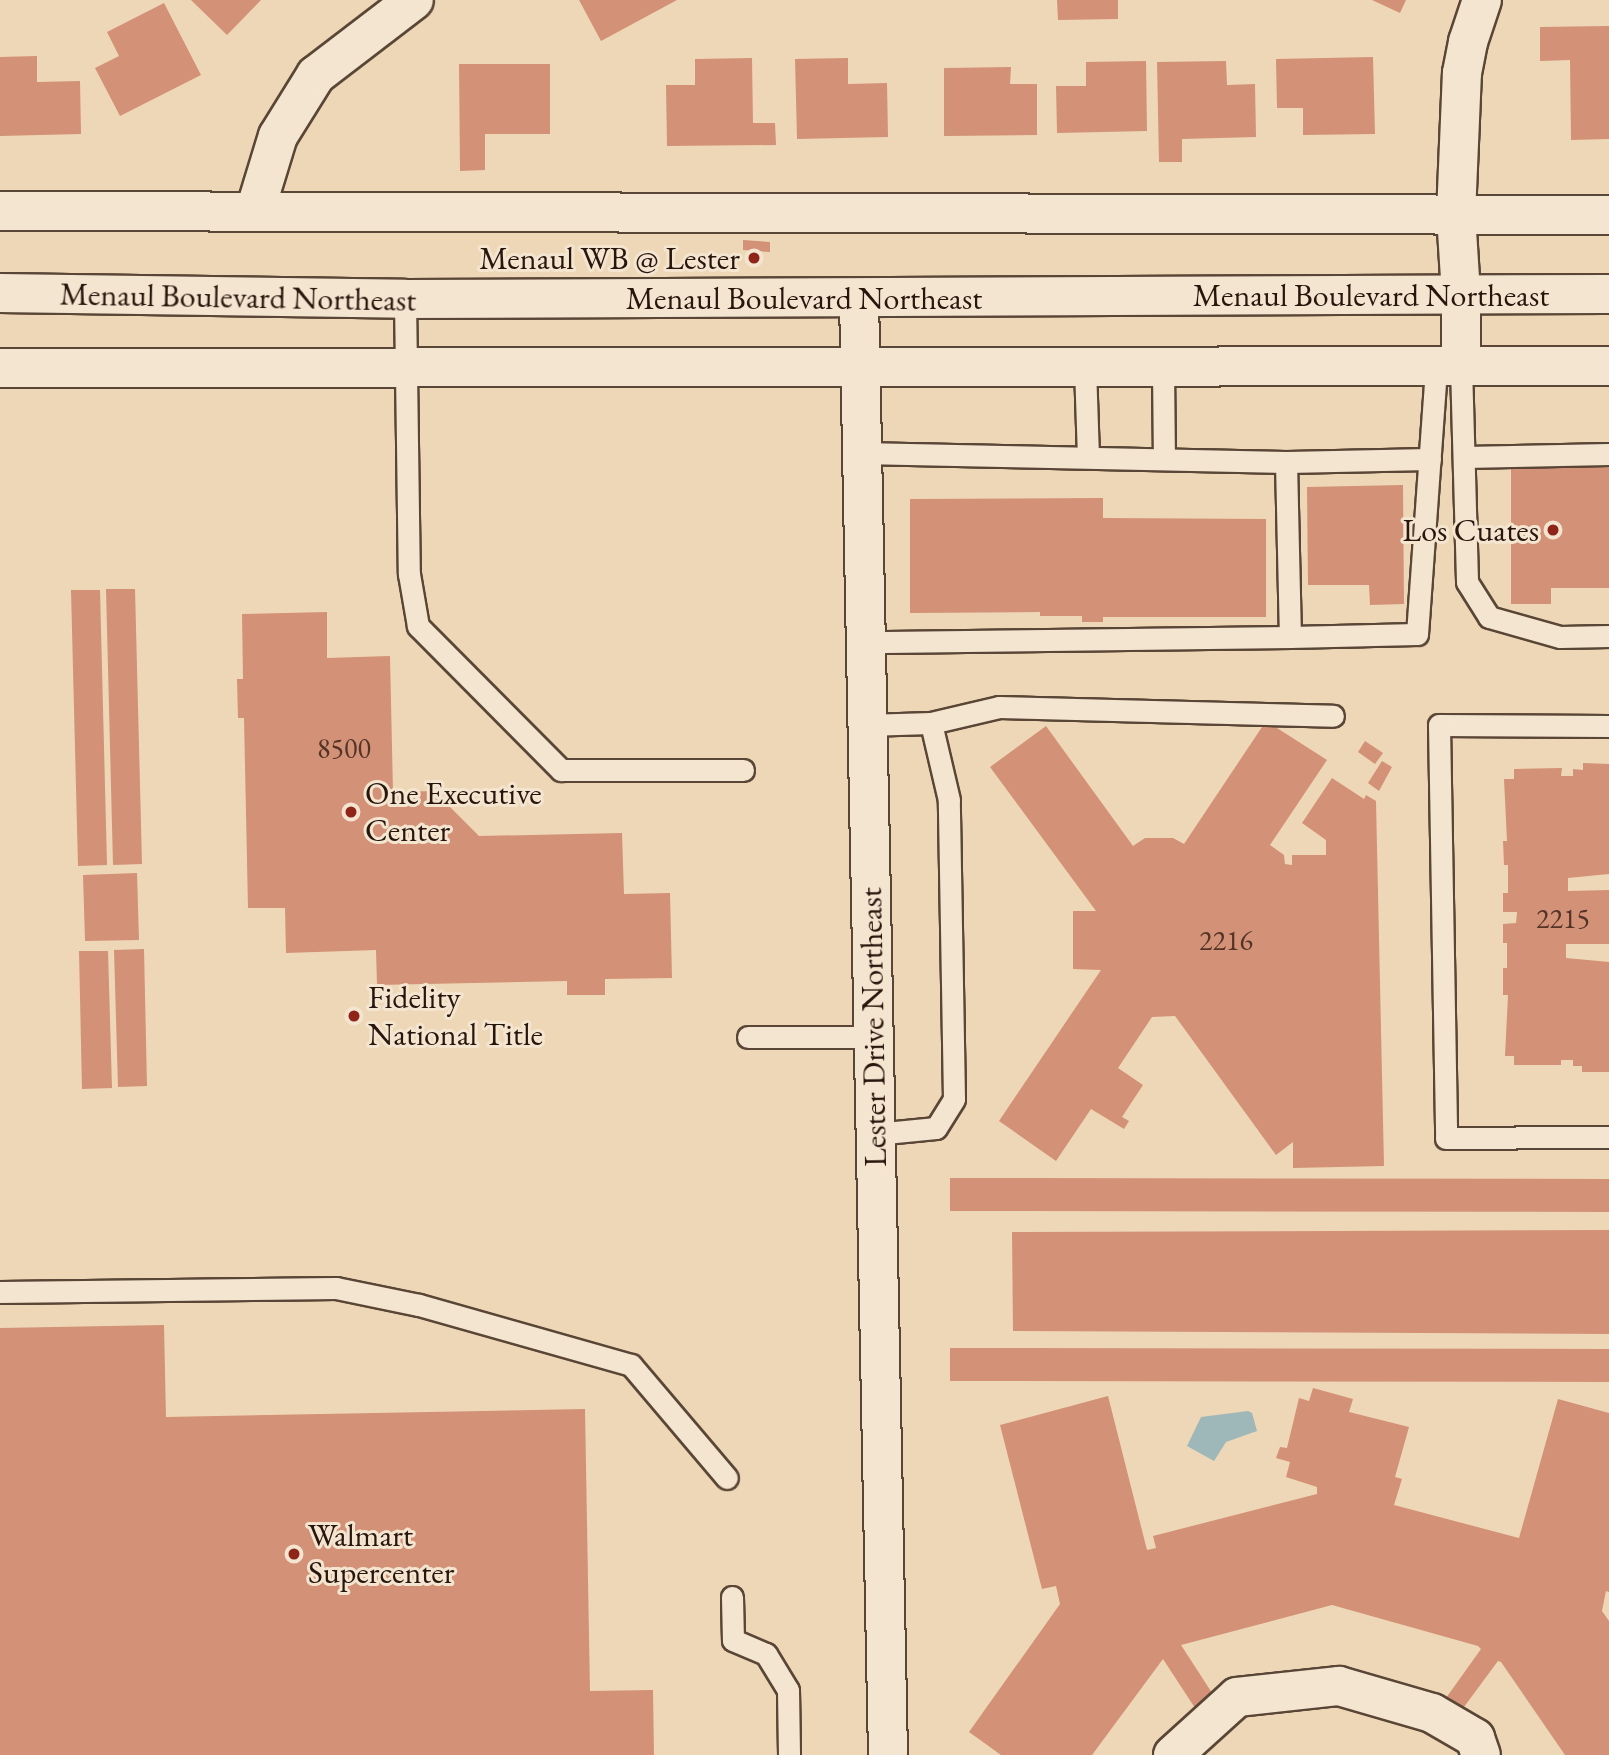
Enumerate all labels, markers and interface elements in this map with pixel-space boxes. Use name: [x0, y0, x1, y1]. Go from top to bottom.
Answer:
place label: Menaul WB @ Lester: [479, 239, 740, 277]
marker: Menaul WB @ Lester: [746, 250, 762, 266]
street label: Menaul Boulevard Northeast: [59, 275, 417, 319]
street label: Menaul Boulevard Northeast: [1193, 276, 1549, 314]
street label: Menaul Boulevard Northeast: [626, 279, 982, 317]
place label: Los Cuates: [1403, 511, 1539, 549]
marker: Los Cuates: [1545, 522, 1561, 538]
house number: 8500: [317, 731, 371, 765]
place label: One Executive Center: [365, 775, 542, 850]
marker: One Executive Center: [343, 804, 359, 820]
street label: Lester Drive Northeast: [851, 887, 895, 1167]
house number: 2215: [1536, 901, 1590, 935]
house number: 2216: [1199, 923, 1253, 957]
place label: Fidelity National Title: [368, 979, 543, 1054]
marker: Fidelity National Title: [346, 1008, 362, 1024]
place label: Walmart Supercenter: [308, 1517, 454, 1592]
marker: Walmart Supercenter: [286, 1546, 302, 1562]

